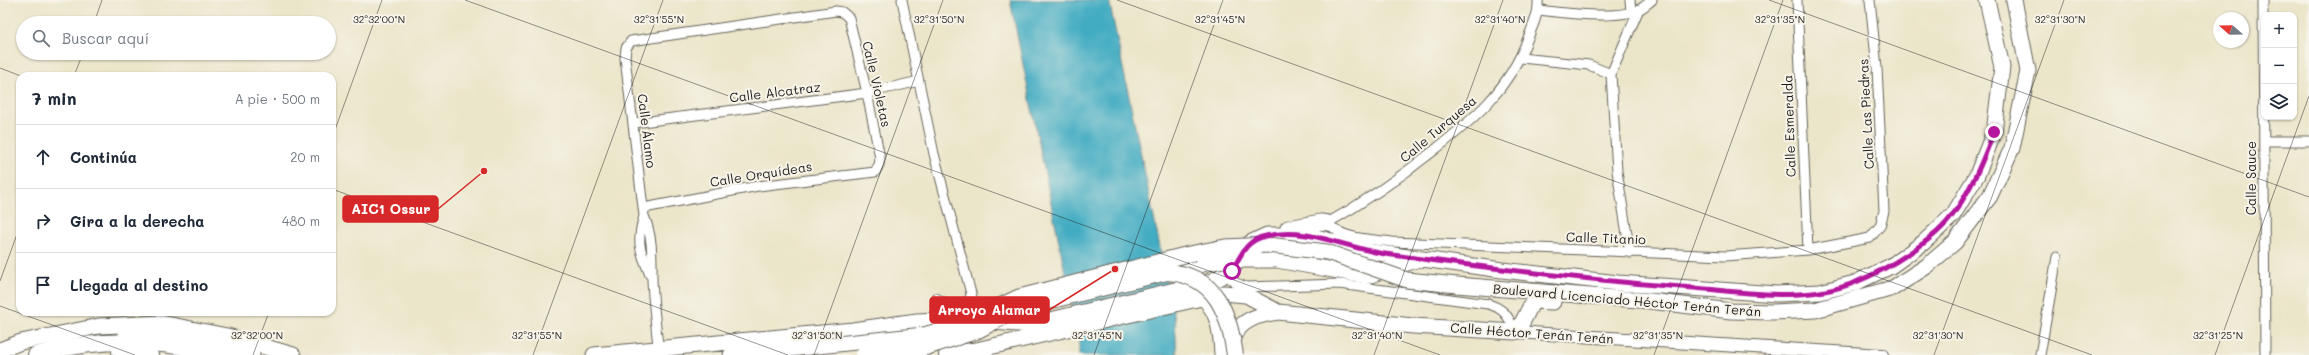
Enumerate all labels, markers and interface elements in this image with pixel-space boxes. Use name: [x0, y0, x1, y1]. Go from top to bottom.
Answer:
text: 32°32'00"N: [353, 12, 405, 26]
text: 32°31'55"N: [634, 12, 684, 26]
text: 32°31'50"N: [914, 12, 964, 26]
text: 32°31'45"N: [1195, 12, 1245, 26]
text: 32°31'40"N: [1475, 12, 1525, 26]
text: 32°31'35"N: [1755, 12, 1805, 26]
text: 32°31'30"N: [2035, 12, 2085, 26]
north arrow: [2213, 12, 2249, 48]
map controls: [2261, 12, 2297, 120]
button: +: [2261, 12, 2297, 48]
search box: [16, 16, 336, 60]
icon: search: [30, 27, 52, 49]
text: Buscar aquí: [62, 28, 149, 48]
street label: Calle Violetas: [859, 39, 896, 128]
button: −: [2261, 48, 2297, 84]
street label: Calle Las Piedras: [1854, 58, 1877, 170]
street label: Calle Esmeralda: [1778, 74, 1799, 178]
street label: Calle Alcatraz: [728, 77, 821, 106]
button: layers: [2261, 84, 2297, 120]
text: 7 min: [32, 87, 77, 109]
text: A pie · 500 m: [235, 90, 320, 107]
street label: Calle Turquesa: [1396, 92, 1479, 166]
street label: Calle Álamo: [635, 93, 661, 169]
route end: [1985, 123, 2003, 141]
street label: Calle Sauce: [2242, 141, 2259, 215]
icon: ahead: [32, 146, 54, 168]
text: Continúa: [70, 147, 137, 167]
text: 20 m: [290, 148, 320, 165]
street label: Calle Orquídeas: [709, 157, 813, 190]
callout: AIC1 Ossur: [343, 196, 438, 222]
text: AIC1 Ossur: [351, 199, 431, 218]
icon: right: [32, 210, 54, 232]
text: Gira a la derecha: [70, 211, 204, 231]
text: 480 m: [282, 212, 320, 229]
street label: Calle Titanio: [1566, 228, 1647, 247]
route start: [1223, 262, 1241, 280]
icon: arrive: [32, 274, 54, 296]
text: Llegada al destino: [70, 275, 208, 295]
street label: Boulevard Licenciado Héctor Terán Terán: [1492, 279, 1762, 320]
callout: Arroyo Alamar: [930, 297, 1049, 323]
text: Arroyo Alamar: [937, 300, 1041, 319]
street label: Calle Héctor Terán Terán: [1450, 318, 1614, 347]
text: 32°32'00"N: [231, 328, 283, 342]
text: 32°31'55"N: [512, 328, 562, 342]
text: 32°31'50"N: [792, 328, 842, 342]
text: 32°31'45"N: [1072, 328, 1122, 342]
text: 32°31'40"N: [1352, 328, 1402, 342]
text: 32°31'35"N: [1633, 328, 1683, 342]
text: 32°31'30"N: [1913, 328, 1963, 342]
text: 32°31'25"N: [2193, 328, 2243, 342]

